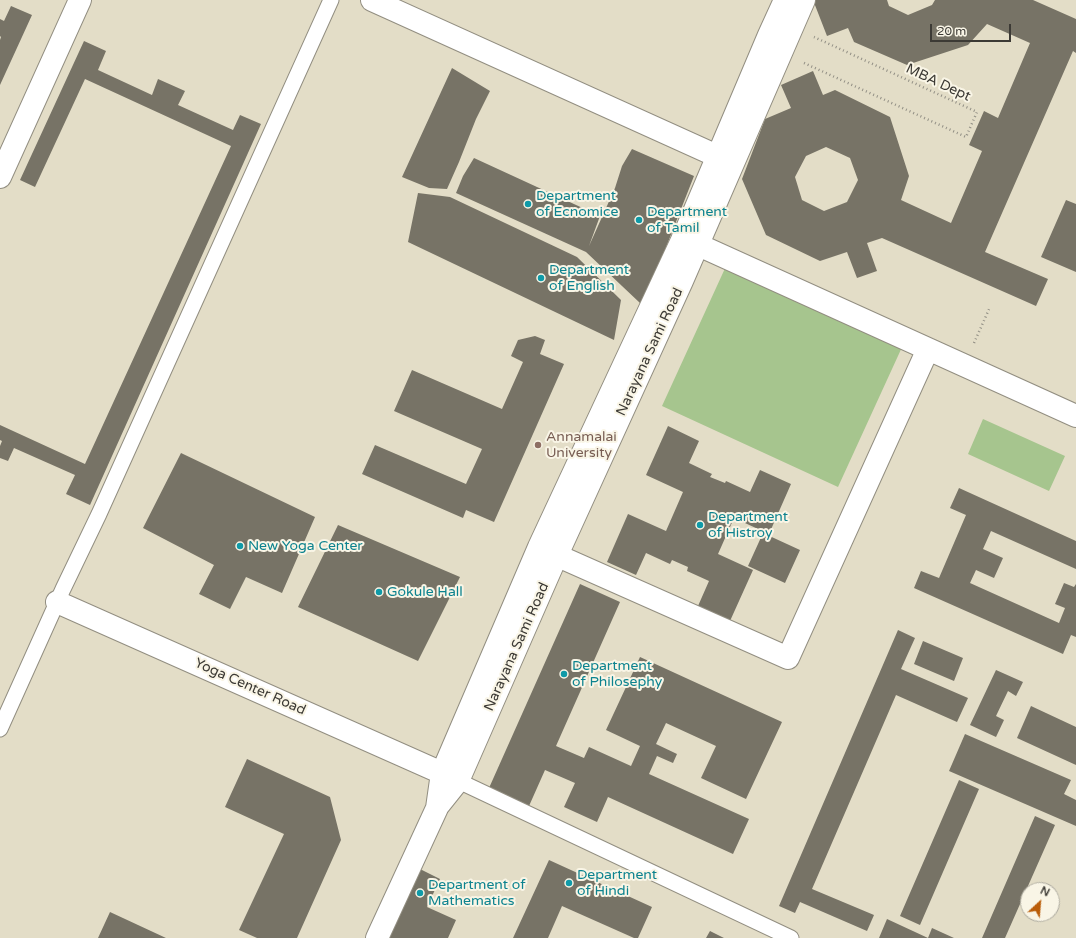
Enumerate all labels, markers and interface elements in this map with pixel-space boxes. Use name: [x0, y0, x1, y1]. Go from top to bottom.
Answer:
scale bar: [932, 16, 1013, 42]
text: 20 m: [937, 24, 966, 38]
street label: MBA Dept: [903, 61, 973, 105]
place label: Department of Ecnomice: [536, 188, 618, 220]
marker: Department of Ecnomice: [523, 199, 533, 209]
place label: Department of Tamil: [647, 204, 727, 236]
marker: Department of Tamil: [634, 215, 644, 225]
place label: Department of English: [549, 262, 629, 294]
marker: Department of English: [536, 273, 546, 283]
street label: Narayana Sami Road: [613, 285, 687, 419]
place label: Annamalai University: [546, 429, 617, 462]
marker: Annamalai University: [533, 440, 543, 450]
place label: Department of Histroy: [708, 509, 788, 542]
marker: Department of Histroy: [695, 520, 705, 530]
place label: New Yoga Center: [248, 538, 363, 554]
marker: New Yoga Center: [235, 541, 245, 551]
street label: Narayana Sami Road: [481, 580, 553, 714]
place label: Gokule Hall: [387, 584, 463, 600]
marker: Gokule Hall: [374, 587, 384, 597]
street label: Yoga Center Road: [192, 655, 308, 719]
place label: Department of Philosephy: [572, 658, 662, 690]
marker: Department of Philosephy: [559, 669, 569, 679]
place label: Department of Hindi: [577, 867, 657, 900]
place label: Department of Mathematics: [428, 877, 525, 910]
marker: Department of Hindi: [564, 878, 574, 888]
north arrow: [1020, 882, 1060, 922]
text: N: [1038, 884, 1052, 899]
marker: Department of Mathematics: [415, 888, 425, 898]

